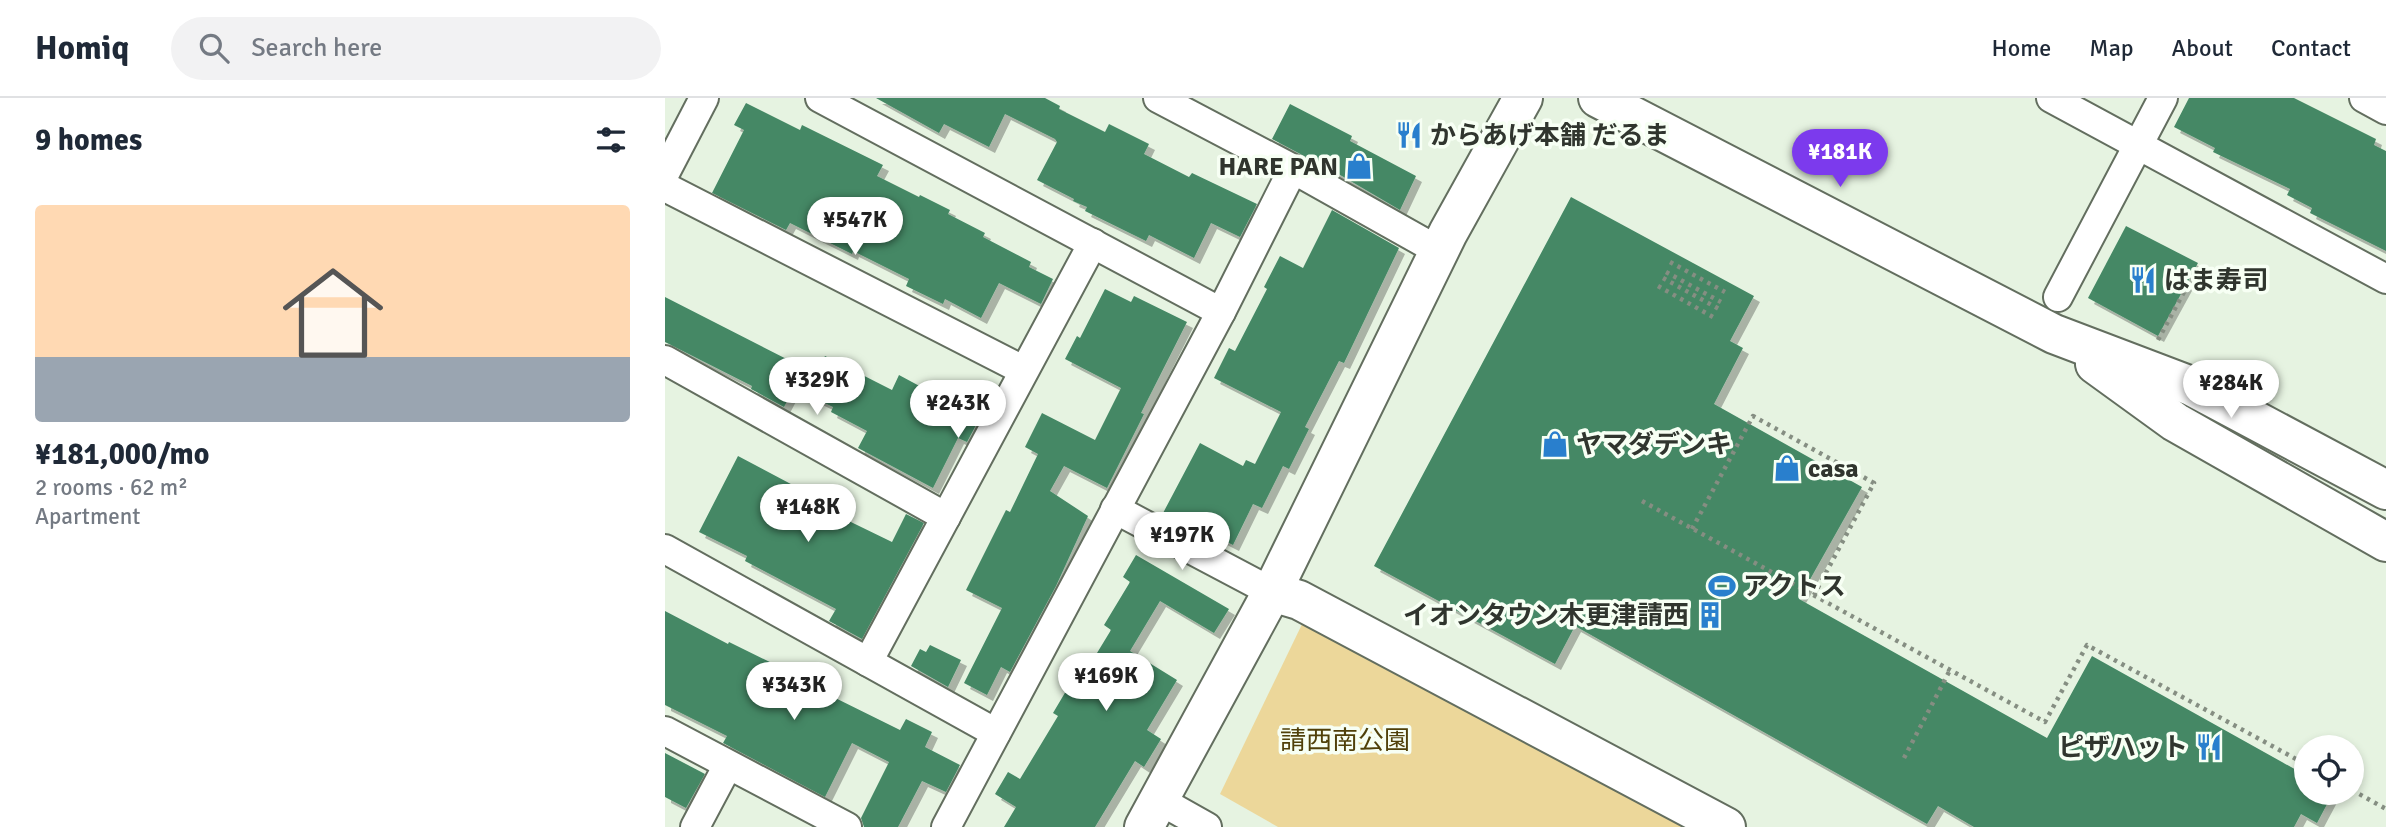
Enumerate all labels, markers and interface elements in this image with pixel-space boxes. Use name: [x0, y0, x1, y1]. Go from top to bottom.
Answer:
search box: [171, 17, 661, 80]
text: Homiq: [35, 28, 129, 69]
icon: search: [195, 29, 233, 67]
text: Search here: [251, 32, 382, 64]
text: Home: [1991, 33, 2051, 63]
text: Map: [2089, 33, 2134, 63]
text: About: [2172, 33, 2233, 63]
text: Contact: [2271, 33, 2351, 63]
restaurant icon: からあげ本舗 だるま: [1394, 120, 1424, 150]
place label: からあげ本舗 だるま: [1430, 120, 1670, 152]
icon: filters: [592, 121, 630, 159]
text: 9 homes: [35, 122, 142, 159]
pin: ¥181K: [1791, 130, 1889, 189]
text: ¥181K: [1808, 137, 1872, 166]
place label: HARE PAN: [1219, 151, 1338, 183]
shop icon: HARE PAN: [1344, 151, 1374, 181]
pin: ¥547K: [806, 198, 904, 257]
text: ¥547K: [823, 205, 887, 234]
icon: home: [270, 250, 396, 376]
restaurant icon: はま寿司: [2128, 265, 2158, 295]
place label: はま寿司: [2164, 265, 2268, 297]
pin: ¥329K: [768, 358, 866, 417]
pin: ¥284K: [2182, 360, 2280, 420]
text: ¥329K: [785, 365, 849, 394]
text: ¥284K: [2199, 368, 2263, 397]
pin: ¥243K: [909, 380, 1007, 440]
text: ¥243K: [926, 388, 990, 417]
shop icon: ヤマダデンキ: [1540, 429, 1570, 459]
place label: ヤマダデンキ: [1576, 429, 1732, 461]
text: ¥181,000/mo: [35, 436, 209, 473]
shop icon: casa: [1772, 453, 1802, 483]
place label: casa: [1808, 453, 1859, 485]
text: 2 rooms · 62 m²: [35, 473, 188, 502]
pin: ¥148K: [759, 484, 857, 544]
text: ¥148K: [776, 492, 840, 521]
text: Apartment: [35, 502, 140, 531]
pin: ¥197K: [1133, 512, 1231, 572]
text: ¥197K: [1150, 520, 1214, 549]
sports icon: アクトス: [1707, 571, 1737, 601]
place label: アクトス: [1743, 571, 1846, 603]
place label: イオンタウン木更津請西: [1403, 600, 1689, 632]
building icon: イオンタウン木更津請西: [1695, 600, 1725, 630]
pin: ¥169K: [1057, 654, 1155, 713]
text: ¥169K: [1074, 661, 1138, 690]
pin: ¥343K: [745, 662, 843, 722]
text: ¥343K: [762, 670, 826, 699]
park label: 請西南公園: [1280, 725, 1410, 757]
place label: ピザハット: [2058, 732, 2188, 764]
restaurant icon: ピザハット: [2194, 732, 2224, 762]
map controls: [2294, 735, 2364, 805]
button: locate: [2294, 735, 2364, 805]

